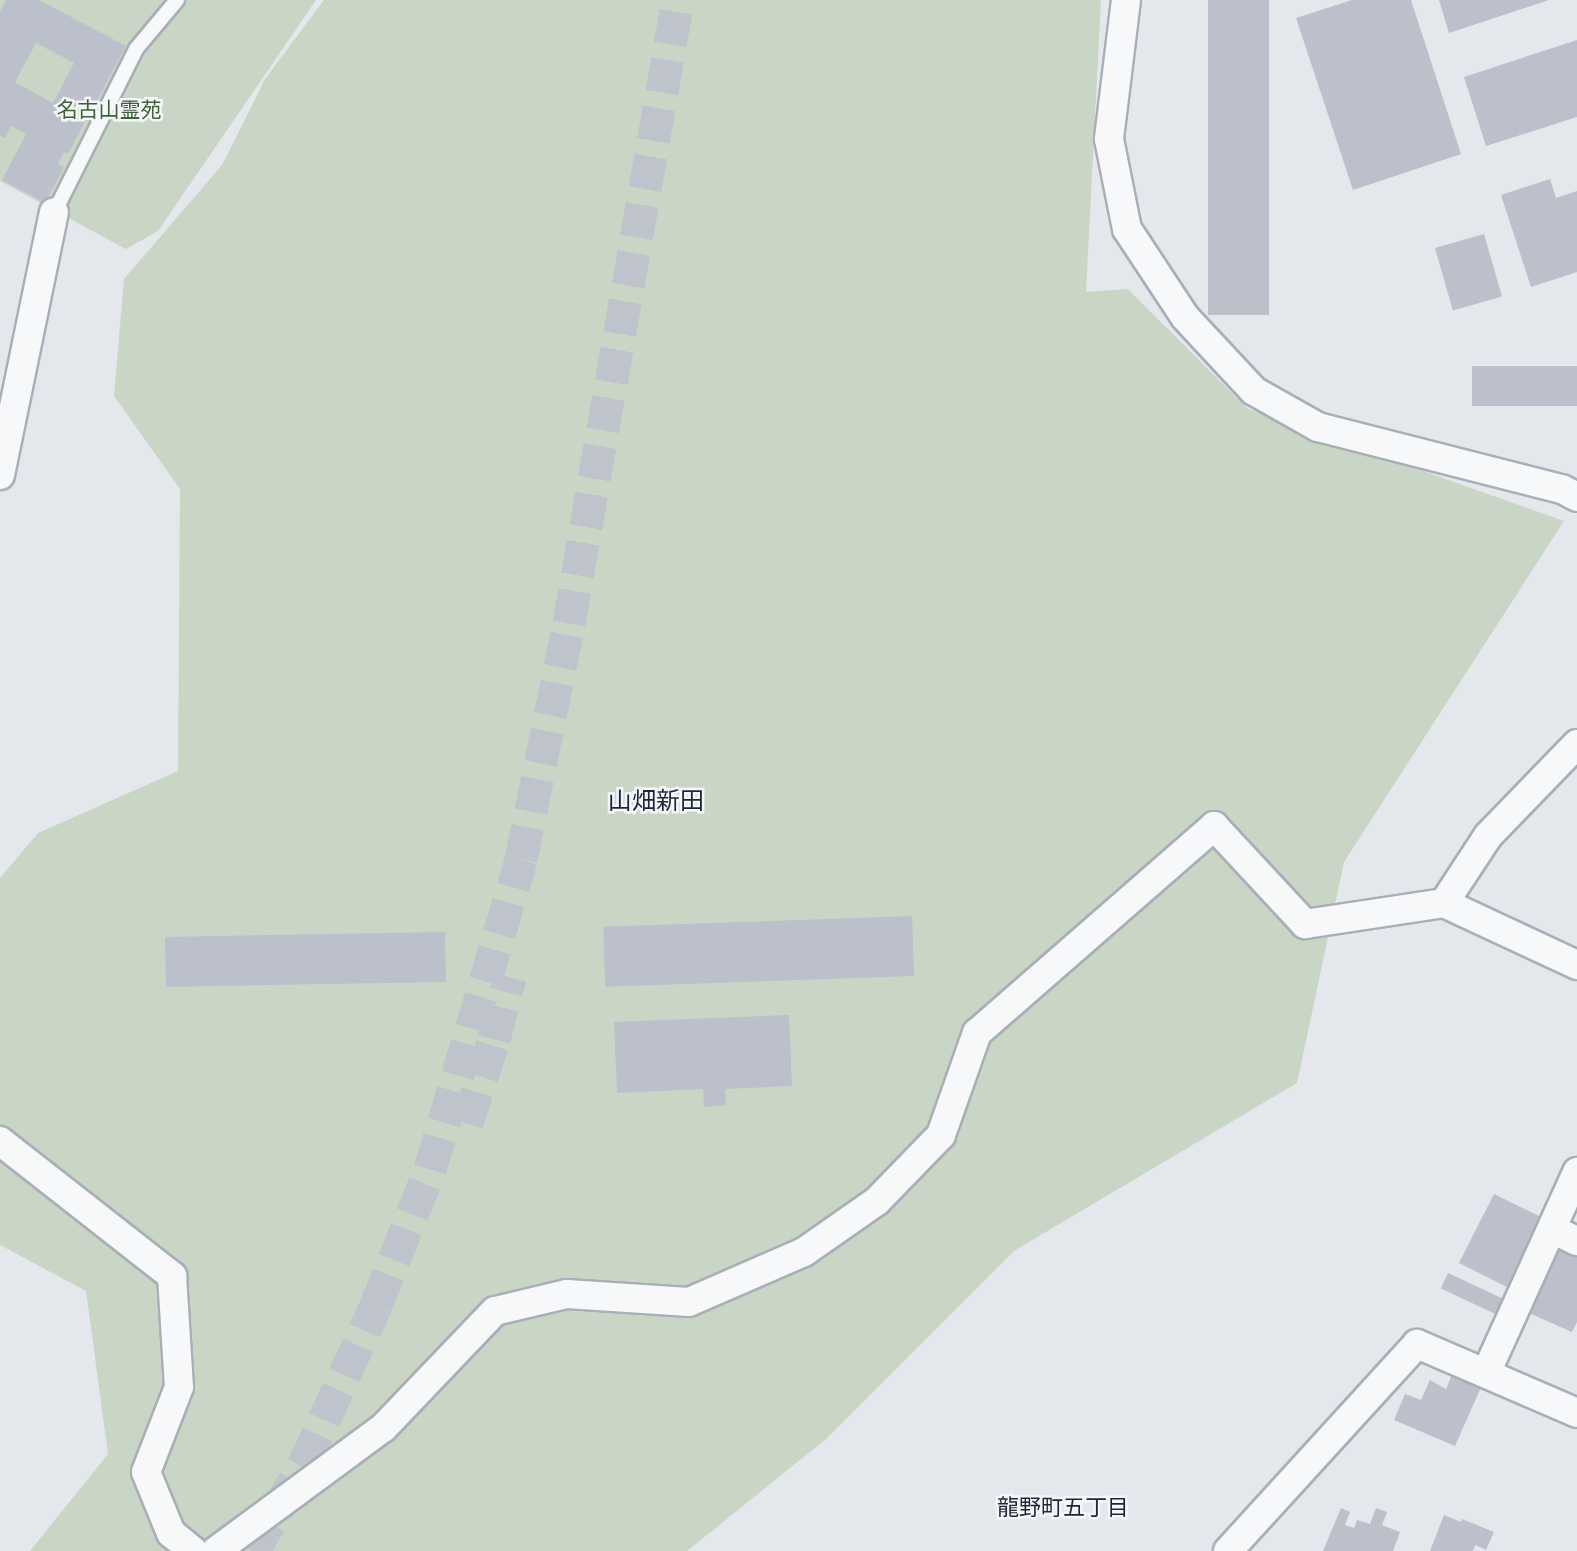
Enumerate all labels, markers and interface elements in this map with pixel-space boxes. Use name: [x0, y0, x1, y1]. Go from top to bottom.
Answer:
park label: 名古山霊苑: [57, 96, 161, 122]
district label: 山畑新田: [608, 787, 704, 815]
district label: 龍野町五丁目: [997, 1495, 1129, 1521]

